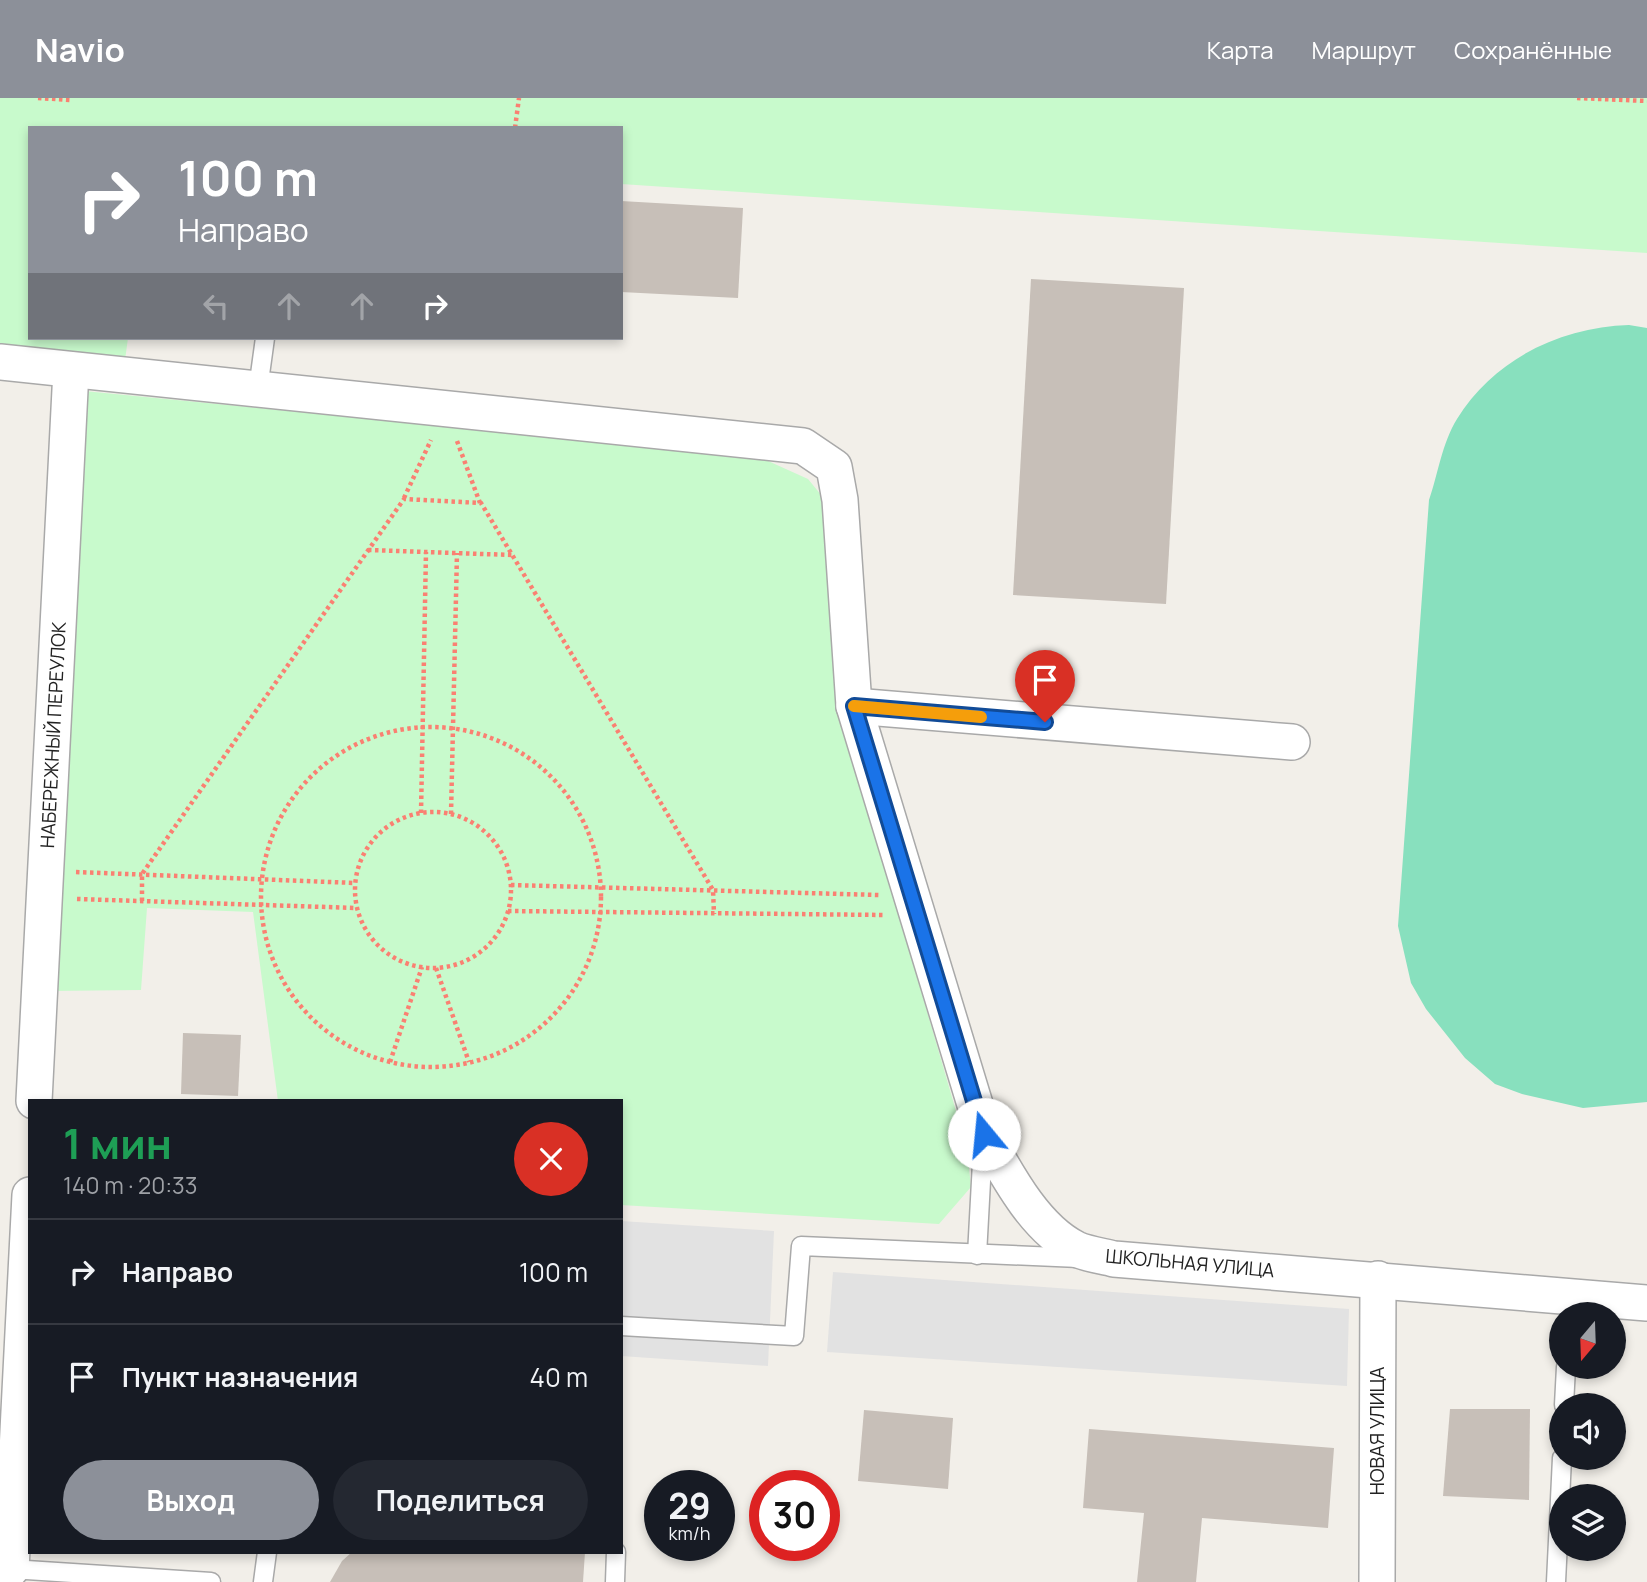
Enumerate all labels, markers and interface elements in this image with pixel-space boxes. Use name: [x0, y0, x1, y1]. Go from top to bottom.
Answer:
text: Navio: [35, 27, 125, 72]
text: Карта: [1207, 33, 1274, 66]
text: Маршрут: [1312, 33, 1416, 66]
text: Сохранённые: [1454, 33, 1612, 66]
text: 100 m: [178, 144, 318, 211]
icon: right: [63, 154, 154, 245]
text: Направо: [178, 208, 309, 252]
icon: left: [197, 287, 235, 325]
icon: ahead: [270, 287, 308, 325]
icon: ahead: [343, 287, 381, 325]
icon: right: [416, 287, 454, 325]
street label: НАБЕРЕЖНЫЙ ПЕРЕУЛОК: [34, 621, 72, 849]
pin: [1015, 650, 1075, 722]
icon: arrive: [1026, 661, 1064, 699]
position arrow: [947, 1097, 1021, 1171]
text: 1 мин: [63, 1114, 172, 1172]
button: close: [514, 1122, 588, 1196]
text: 140 m · 20:33: [63, 1169, 198, 1201]
street label: ШКОЛЬНАЯ УЛИЦА: [1104, 1243, 1276, 1283]
icon: right: [63, 1253, 101, 1291]
text: Направо: [122, 1254, 233, 1290]
text: 100 m: [519, 1254, 588, 1290]
north arrow: [1549, 1302, 1626, 1379]
map controls: [1549, 1302, 1626, 1561]
icon: arrive: [63, 1358, 101, 1396]
text: Пункт назначения: [122, 1359, 358, 1395]
text: 40 m: [530, 1359, 588, 1395]
street label: НОВАЯ УЛИЦА: [1364, 1367, 1390, 1495]
button: sound: [1549, 1393, 1626, 1470]
button: Выход: [63, 1460, 319, 1540]
button: Поделиться: [333, 1460, 588, 1540]
speed limit sign: 30: [749, 1470, 840, 1561]
text: 29: [668, 1482, 711, 1530]
button: layers: [1549, 1484, 1626, 1561]
text: km/h: [669, 1521, 710, 1545]

